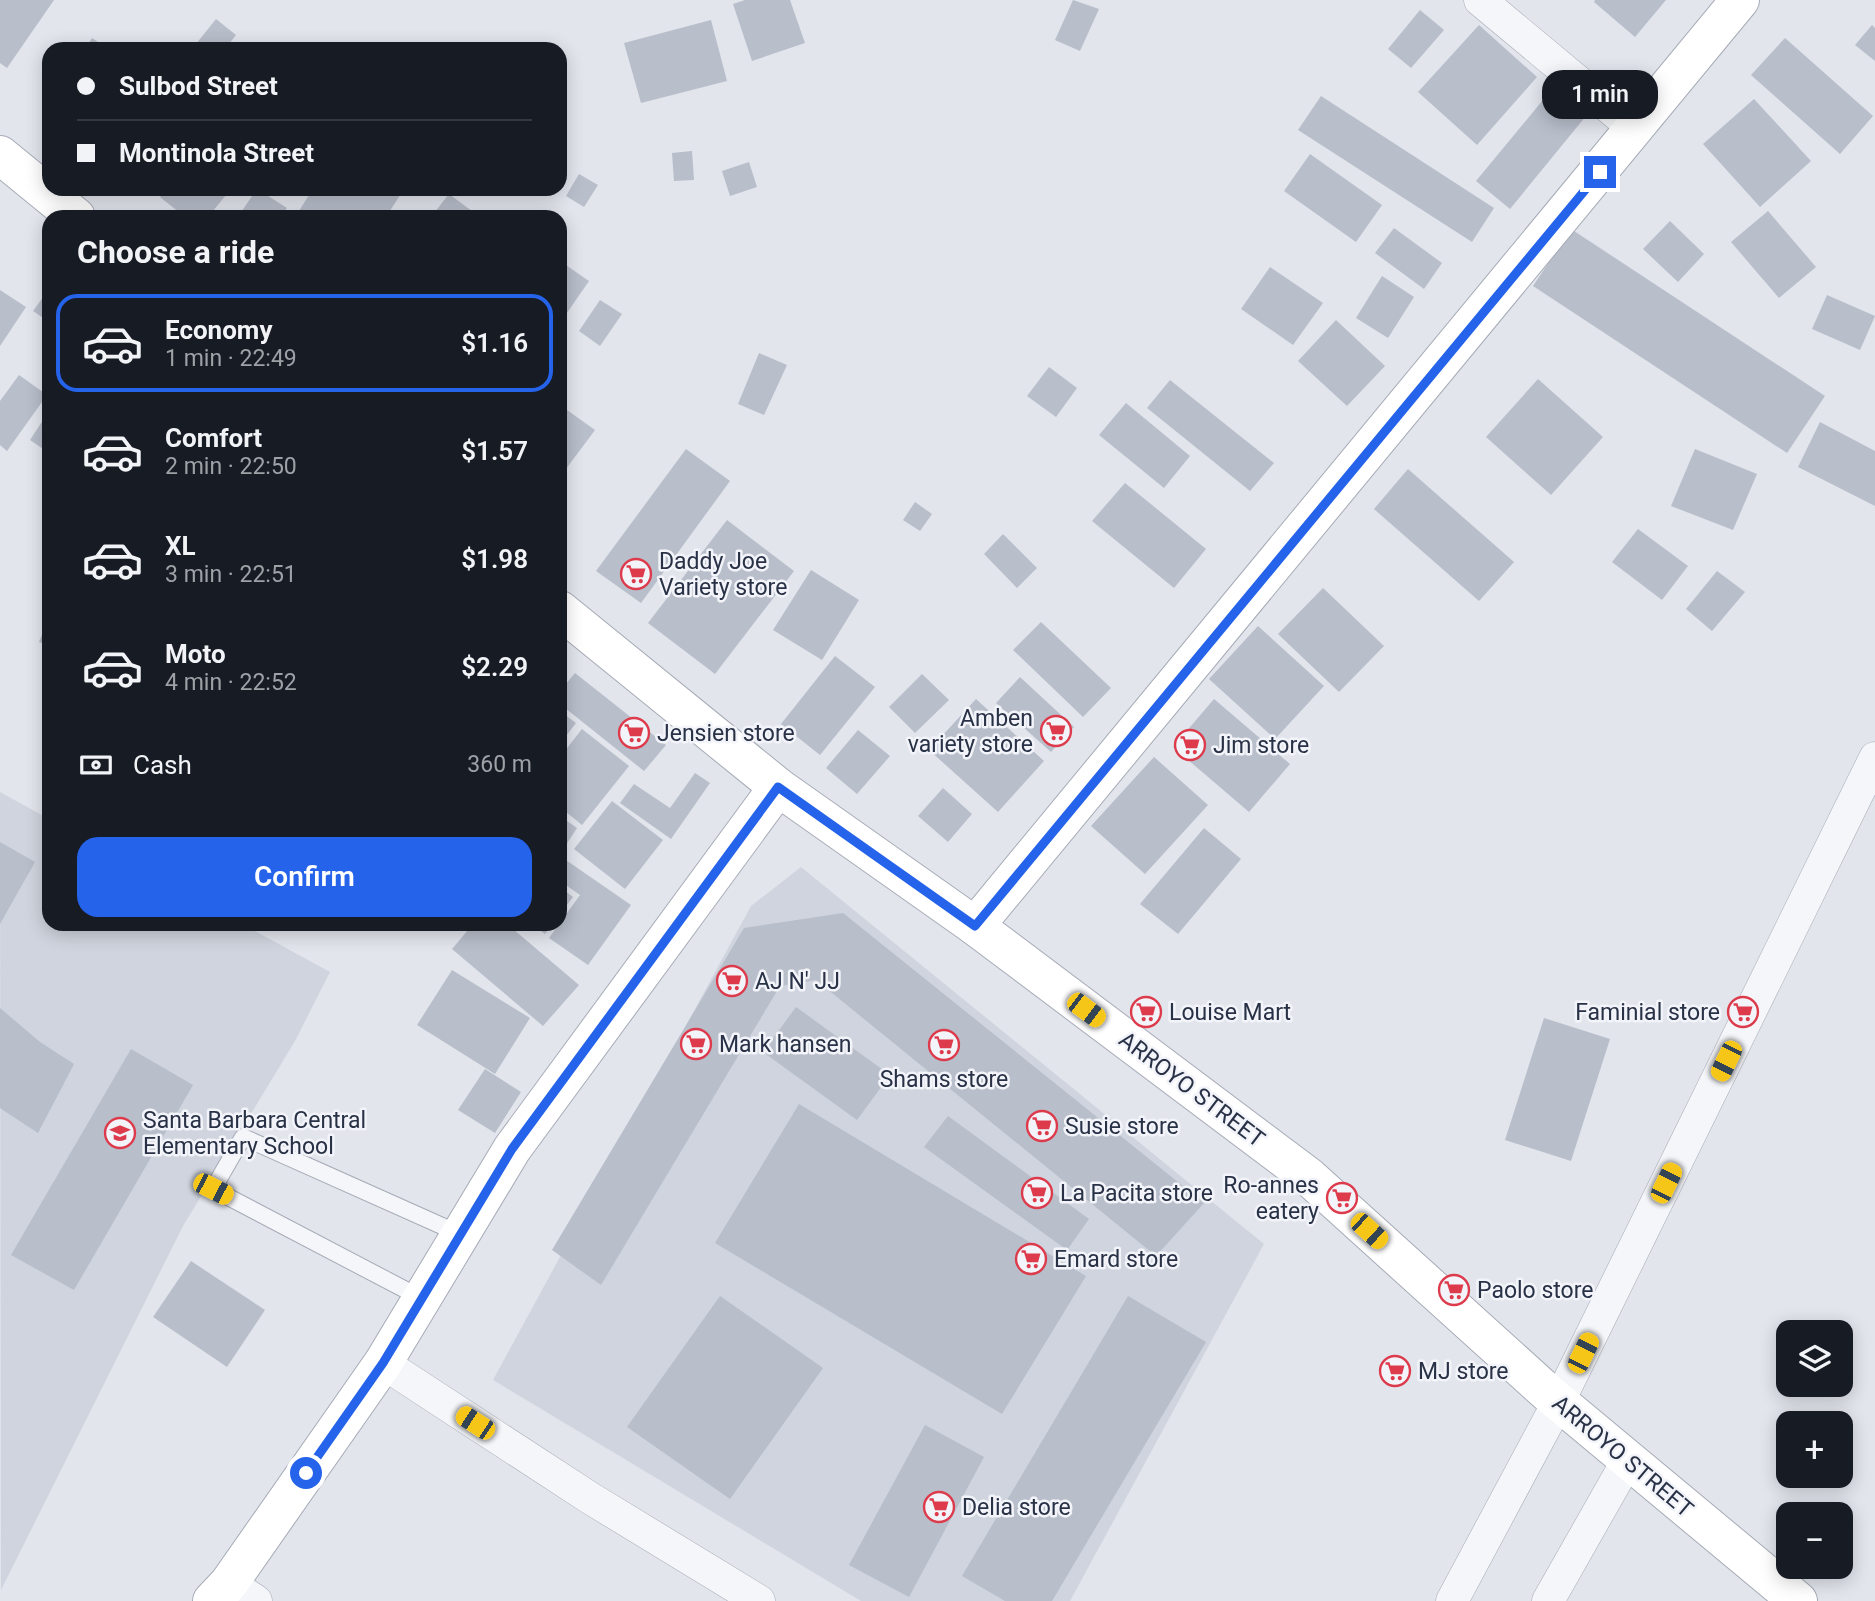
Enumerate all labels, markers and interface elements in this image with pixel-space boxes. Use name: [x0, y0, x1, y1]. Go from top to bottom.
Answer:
text: Sulbod Street: [119, 71, 278, 101]
callout: 1 min: [1542, 71, 1658, 120]
text: 1 min: [1571, 81, 1629, 108]
text: Montinola Street: [119, 138, 314, 168]
route end: [1584, 156, 1616, 188]
text: Choose a ride: [77, 233, 274, 271]
icon: car: [81, 312, 144, 375]
text: Economy: [165, 315, 272, 345]
text: $1.16: [461, 328, 528, 358]
text: 1 min · 22:49: [165, 345, 297, 372]
icon: car: [81, 420, 144, 483]
text: Comfort: [165, 423, 262, 453]
text: $1.57: [461, 436, 528, 466]
text: 2 min · 22:50: [165, 453, 297, 480]
icon: car: [81, 528, 144, 591]
text: XL: [165, 531, 196, 561]
text: $1.98: [461, 544, 528, 574]
place label: Daddy Joe Variety store: [659, 548, 787, 601]
supermarket icon: Daddy Joe Variety store: [619, 557, 653, 591]
text: 3 min · 22:51: [165, 561, 297, 588]
icon: car: [81, 636, 144, 699]
text: Moto: [165, 639, 226, 669]
text: $2.29: [461, 652, 528, 682]
text: 4 min · 22:52: [165, 669, 297, 696]
place label: Amben variety store: [908, 705, 1033, 758]
supermarket icon: Amben variety store: [1039, 714, 1073, 748]
supermarket icon: Jensien store: [617, 716, 651, 750]
place label: Jensien store: [657, 720, 795, 747]
supermarket icon: Jim store: [1173, 728, 1207, 762]
place label: Jim store: [1213, 732, 1309, 759]
icon: cash: [77, 746, 115, 784]
text: Cash: [133, 750, 192, 780]
text: 360 m: [467, 751, 532, 778]
button: Confirm: [77, 837, 532, 917]
supermarket icon: AJ N' JJ: [715, 964, 749, 998]
place label: AJ N' JJ: [755, 968, 840, 995]
car: [1063, 989, 1110, 1031]
supermarket icon: Louise Mart: [1129, 995, 1163, 1029]
supermarket icon: Faminial store: [1726, 995, 1760, 1029]
place label: Louise Mart: [1169, 999, 1291, 1026]
place label: Faminial store: [1575, 999, 1720, 1026]
street label: ARROYO STREET: [1114, 1026, 1270, 1153]
supermarket icon: Mark hansen: [679, 1027, 713, 1061]
supermarket icon: Shams store: [927, 1028, 961, 1062]
place label: Mark hansen: [719, 1031, 851, 1058]
car: [1708, 1038, 1745, 1084]
place label: Shams store: [880, 1066, 1008, 1093]
place label: Santa Barbara Central Elementary School: [143, 1107, 366, 1160]
supermarket icon: Susie store: [1025, 1109, 1059, 1143]
place label: Susie store: [1065, 1113, 1179, 1140]
school or university icon: Santa Barbara Central Elementary School: [103, 1116, 137, 1150]
car: [1648, 1160, 1685, 1206]
car: [190, 1170, 237, 1208]
place label: Ro-annes eatery: [1223, 1172, 1319, 1225]
supermarket icon: La Pacita store: [1020, 1176, 1054, 1210]
place label: La Pacita store: [1060, 1180, 1213, 1207]
supermarket icon: Ro-annes eatery: [1325, 1181, 1359, 1215]
car: [1347, 1209, 1392, 1253]
supermarket icon: Emard store: [1014, 1242, 1048, 1276]
place label: Emard store: [1054, 1246, 1178, 1273]
supermarket icon: Paolo store: [1437, 1273, 1471, 1307]
place label: Paolo store: [1477, 1277, 1594, 1304]
map controls: [1776, 1320, 1853, 1579]
button: layers: [1776, 1320, 1853, 1397]
car: [1565, 1330, 1602, 1376]
supermarket icon: MJ store: [1378, 1354, 1412, 1388]
place label: MJ store: [1418, 1358, 1509, 1385]
street label: ARROYO STREET: [1547, 1390, 1699, 1523]
car: [452, 1403, 499, 1443]
button: +: [1776, 1411, 1853, 1488]
route start: [290, 1457, 322, 1489]
supermarket icon: Delia store: [922, 1490, 956, 1524]
place label: Delia store: [962, 1494, 1071, 1521]
button: −: [1776, 1502, 1853, 1579]

